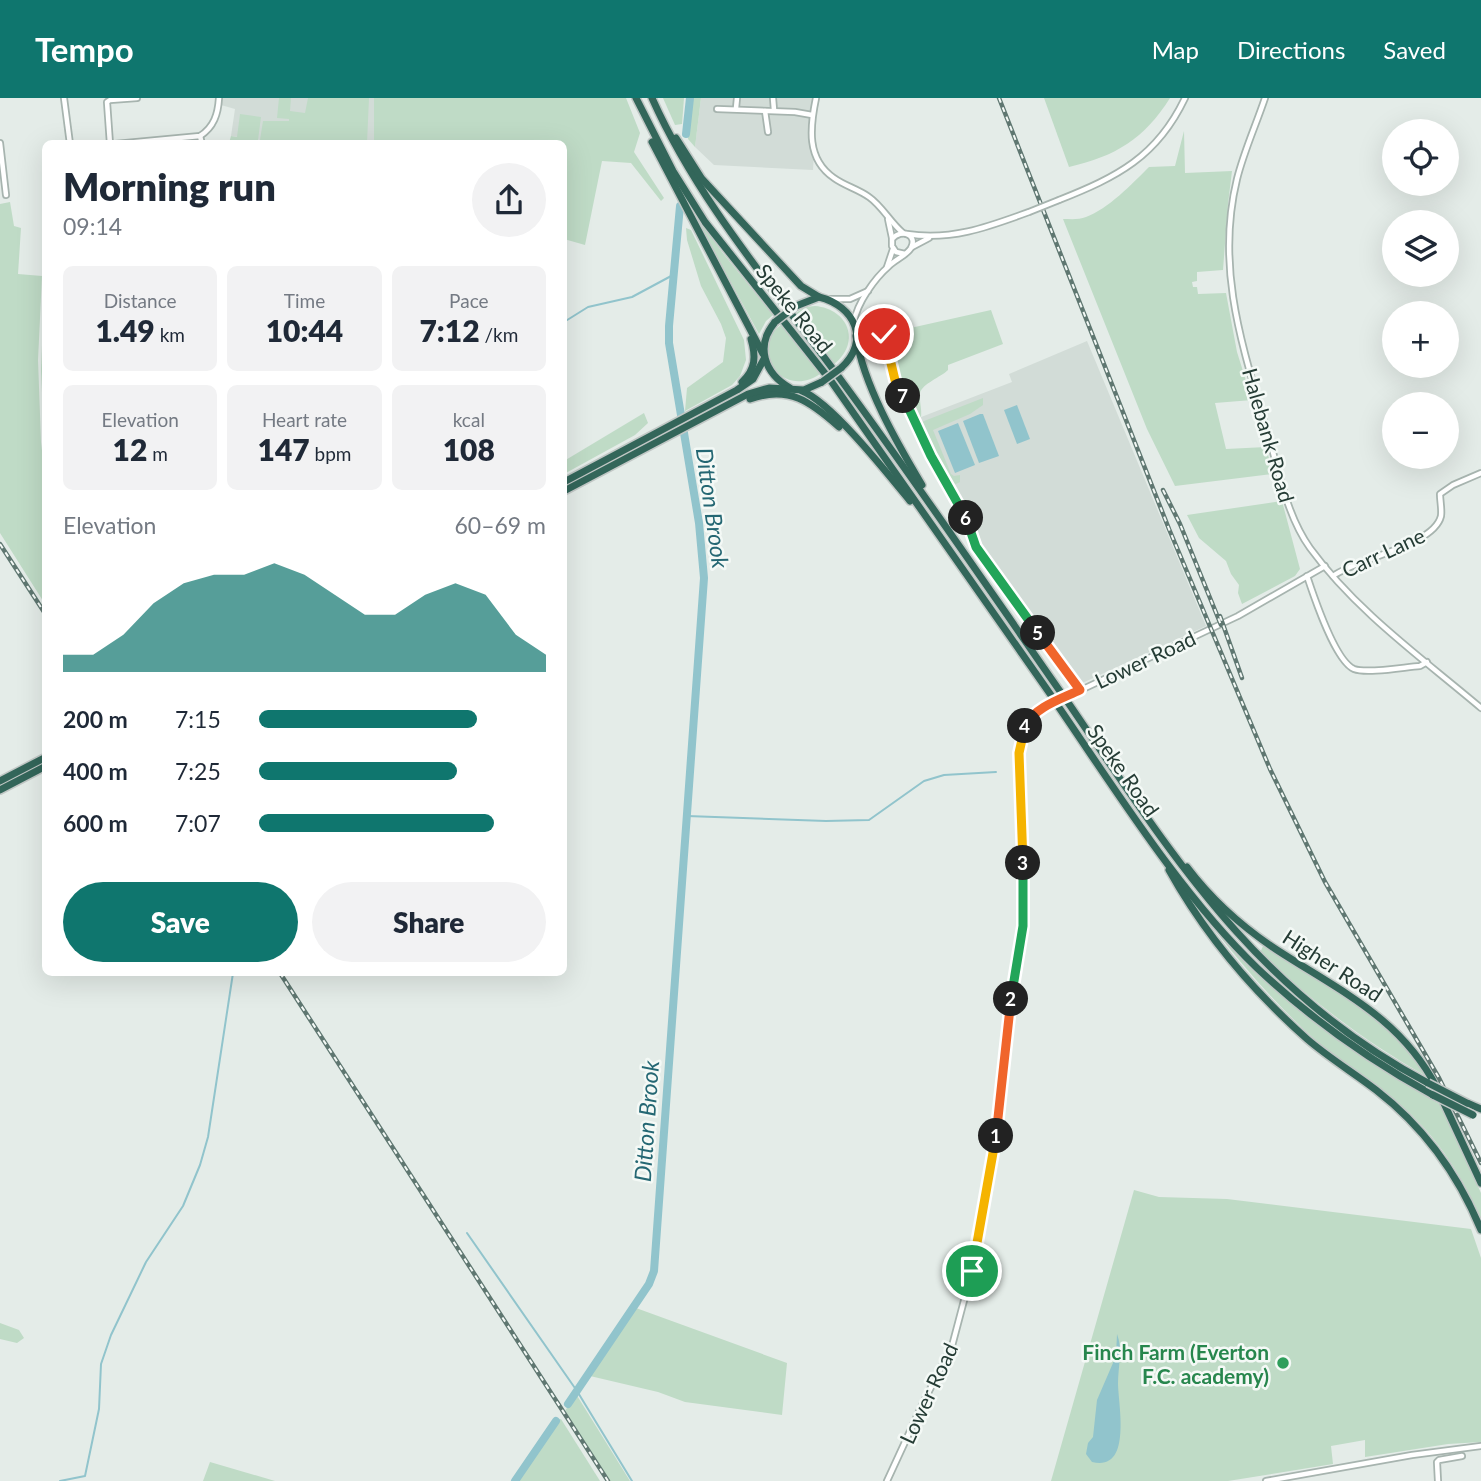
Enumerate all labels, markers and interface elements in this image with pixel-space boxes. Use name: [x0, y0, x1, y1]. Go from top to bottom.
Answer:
text: Tempo: [35, 29, 134, 69]
text: Map: [1152, 35, 1199, 64]
text: Directions: [1237, 35, 1345, 64]
text: Saved: [1383, 35, 1446, 64]
map controls: [1382, 119, 1459, 469]
button: locate: [1382, 119, 1459, 196]
text: Morning run: [63, 163, 276, 209]
button: share: [472, 163, 546, 237]
button: layers: [1382, 210, 1459, 287]
text: 09:14: [63, 212, 122, 240]
street label: Speke Road: [752, 259, 838, 357]
text: Distance: [104, 289, 177, 312]
text: Time: [284, 289, 325, 312]
text: Pace: [449, 289, 489, 312]
button: +: [1382, 301, 1459, 378]
pin: [854, 304, 914, 364]
text: 1.49: [95, 312, 155, 348]
text: 10:44: [266, 312, 343, 348]
text: 7:12: [419, 312, 480, 348]
icon: check: [865, 315, 903, 353]
text: km: [155, 323, 185, 346]
text: /km: [480, 323, 518, 346]
street label: Halebank Road: [1238, 365, 1300, 505]
pin: 7: [886, 378, 920, 414]
text: 7: [897, 384, 908, 407]
button: −: [1382, 392, 1459, 469]
text: Elevation: [102, 408, 179, 431]
text: Heart rate: [262, 408, 347, 431]
text: kcal: [453, 408, 485, 431]
text: 12: [113, 431, 147, 467]
text: 147: [258, 431, 310, 467]
text: 108: [443, 431, 495, 467]
text: m: [147, 442, 168, 465]
text: bpm: [310, 442, 351, 465]
water label: Ditton Brook: [691, 446, 735, 571]
pin: 6: [948, 500, 984, 536]
text: 6: [960, 506, 971, 529]
text: Elevation: [63, 511, 156, 539]
text: 60–69 m: [454, 511, 546, 539]
street label: Carr Lane: [1338, 522, 1428, 582]
pin: 5: [1020, 616, 1056, 650]
text: 5: [1032, 621, 1043, 644]
street label: Lower Road: [1091, 625, 1199, 693]
text: 200 m: [63, 705, 128, 733]
text: 7:15: [175, 705, 221, 733]
pin: 4: [1007, 708, 1042, 744]
text: 4: [1019, 714, 1030, 737]
street label: Speke Road: [1083, 719, 1165, 821]
text: 400 m: [63, 757, 128, 785]
text: 7:25: [175, 757, 221, 785]
text: 600 m: [63, 809, 128, 837]
text: 7:07: [175, 809, 221, 837]
pin: 3: [1006, 846, 1040, 880]
text: 3: [1017, 851, 1028, 874]
button: Save: [63, 882, 298, 962]
button: Share: [312, 882, 546, 962]
street label: Higher Road: [1278, 924, 1388, 1006]
pin: 2: [993, 982, 1028, 1016]
text: 2: [1005, 987, 1016, 1010]
water label: Ditton Brook: [628, 1058, 664, 1183]
pin: 1: [978, 1118, 1014, 1154]
text: 1: [990, 1124, 1001, 1147]
pin: [942, 1241, 1002, 1301]
icon: arrive: [953, 1252, 991, 1290]
street label: Lower Road: [894, 1339, 962, 1447]
place label: Finch Farm (Everton F.C. academy): [1082, 1339, 1269, 1388]
marker: Finch Farm (Everton F.C. academy): [1275, 1355, 1291, 1371]

